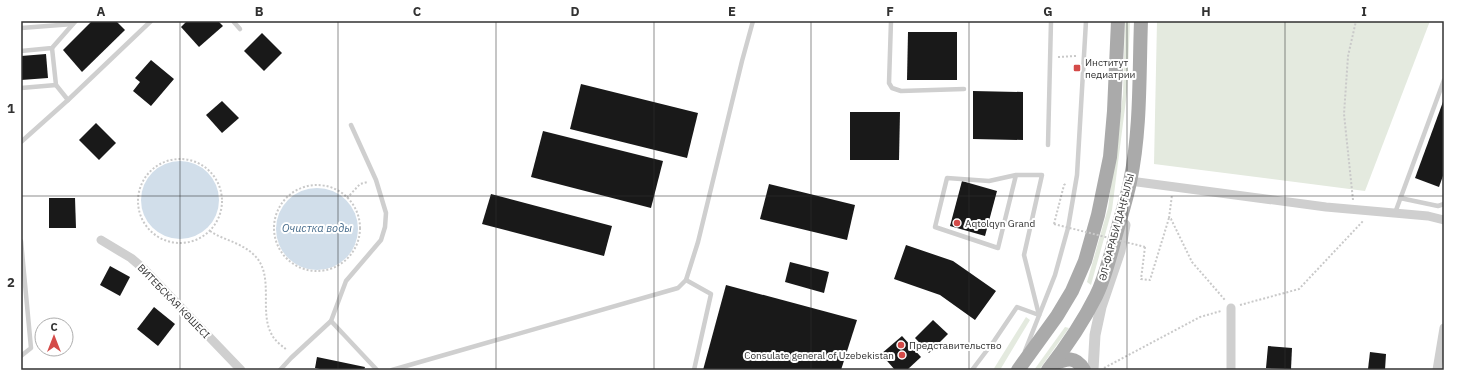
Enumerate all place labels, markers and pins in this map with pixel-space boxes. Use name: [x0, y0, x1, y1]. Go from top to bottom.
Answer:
place label: Институт педиатрии: [1085, 56, 1136, 81]
marker: Институт педиатрии: [1072, 63, 1082, 73]
place label: Aqtolqyn Grand: [965, 217, 1035, 230]
marker: Aqtolqyn Grand: [952, 218, 962, 228]
place label: Представительство: [909, 339, 1002, 352]
marker: Представительство: [896, 340, 906, 350]
place label: Consulate general of Uzebekistan: [744, 349, 894, 362]
marker: Consulate general of Uzebekistan: [897, 350, 907, 360]

